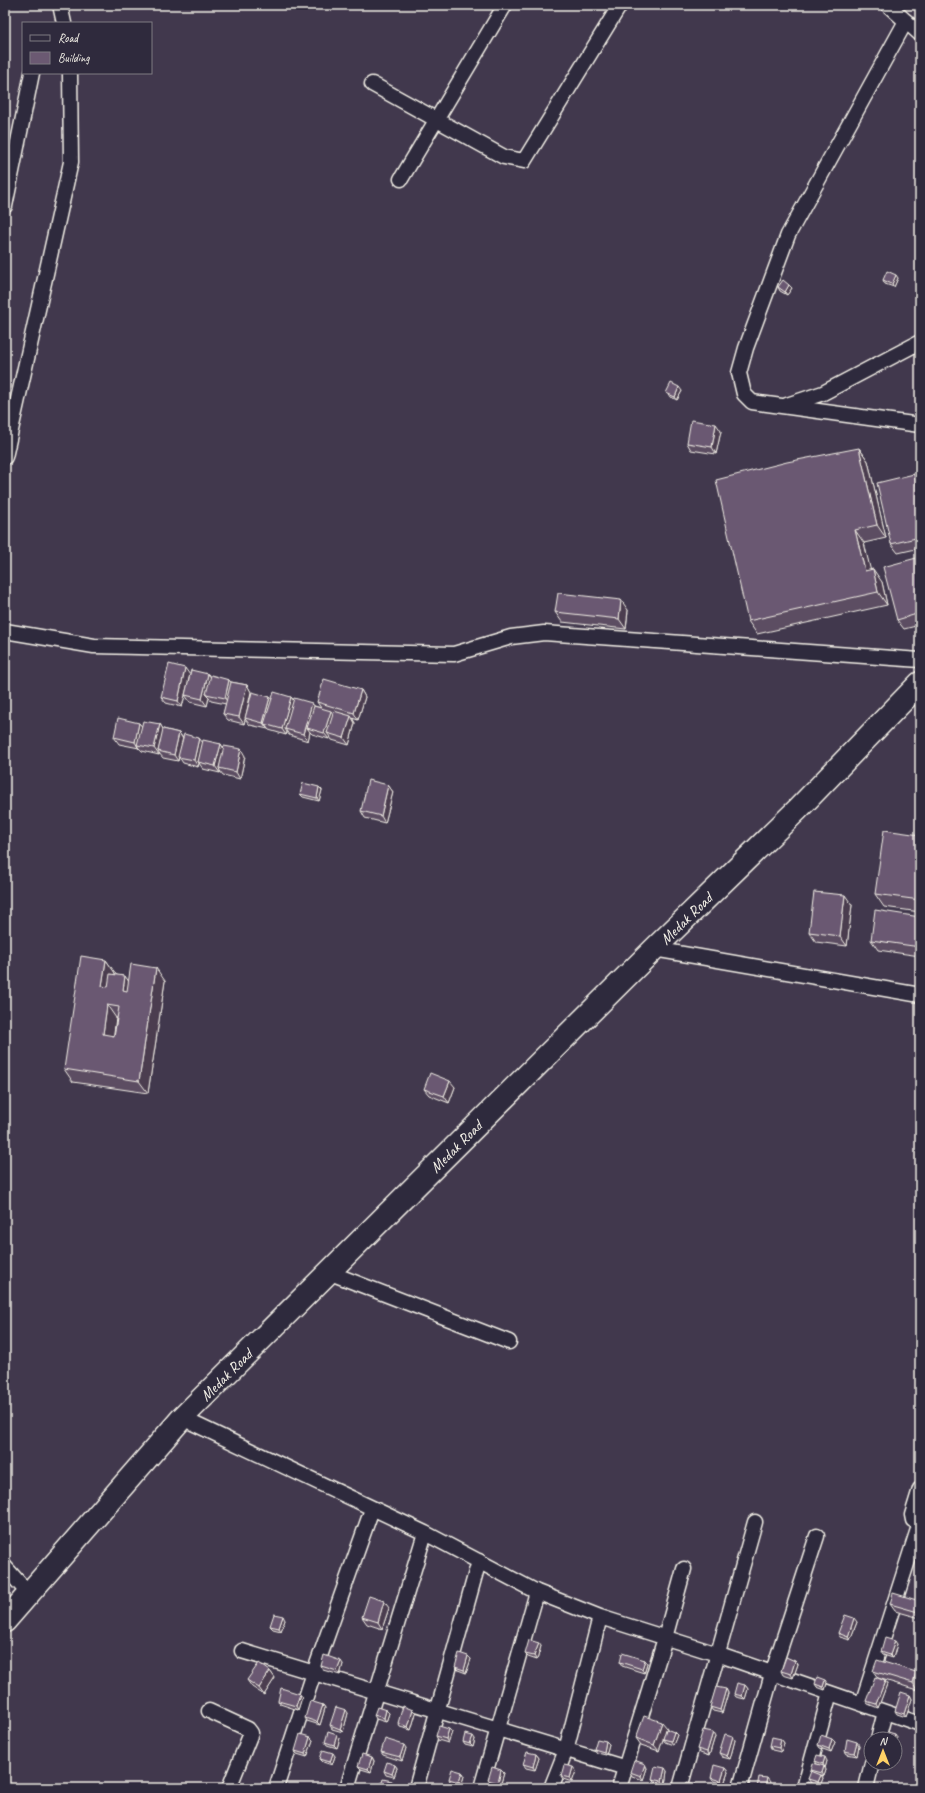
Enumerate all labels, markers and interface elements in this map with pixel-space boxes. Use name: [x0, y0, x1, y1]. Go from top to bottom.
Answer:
legend: [22, 22, 152, 74]
text: Road: [58, 30, 80, 46]
text: Building: [58, 50, 90, 66]
street label: Medak Road: [656, 887, 719, 949]
street label: Medak Road: [426, 1115, 489, 1177]
street label: Medak Road: [196, 1343, 259, 1406]
north arrow: [863, 1731, 903, 1771]
text: N: [880, 1734, 889, 1748]

